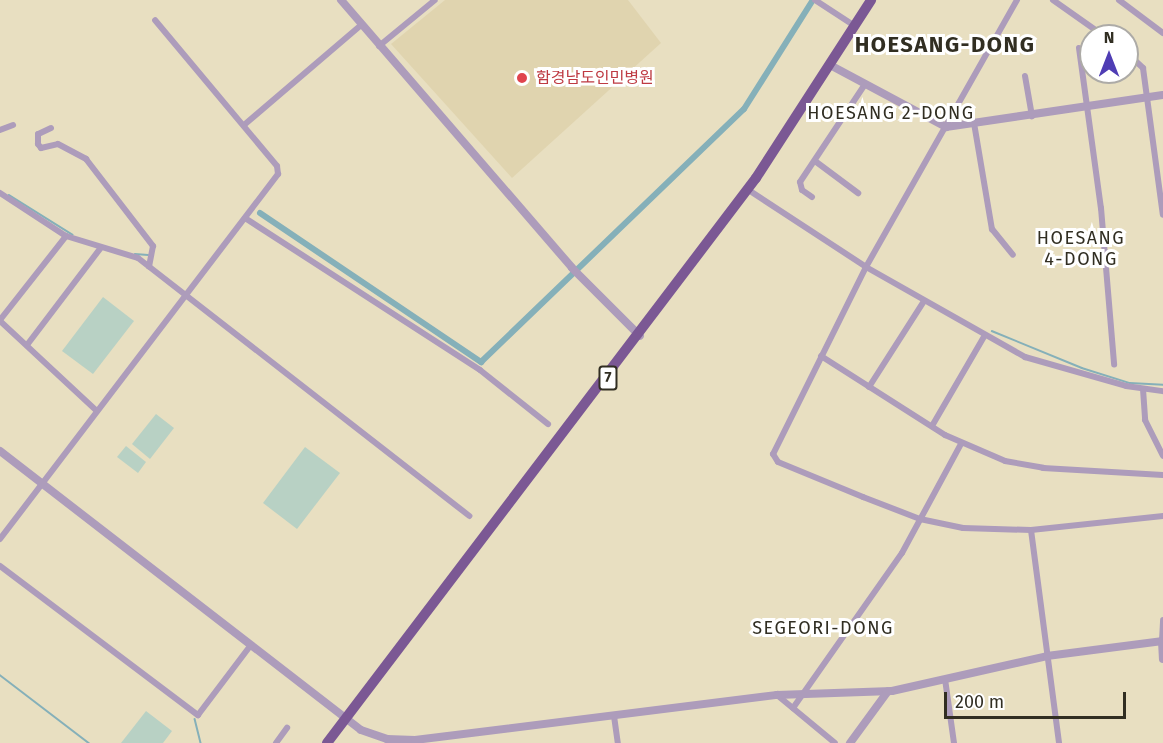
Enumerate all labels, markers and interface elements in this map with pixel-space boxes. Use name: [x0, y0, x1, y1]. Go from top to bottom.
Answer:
north arrow: [1079, 24, 1139, 84]
text: N: [1104, 28, 1114, 47]
district label: HOESANG-DONG: [855, 32, 1035, 58]
place label: 함경남도인민병원: [536, 68, 654, 88]
marker: 함경남도인민병원: [513, 69, 531, 87]
district label: HOESANG 2-DONG: [807, 102, 975, 124]
district label: HOESANG 4-DONG: [1037, 228, 1125, 270]
road number: 7: [598, 366, 618, 390]
district label: SEGEORI-DONG: [752, 617, 894, 639]
scale bar: [947, 680, 1128, 718]
text: 200 m: [955, 691, 1004, 713]

